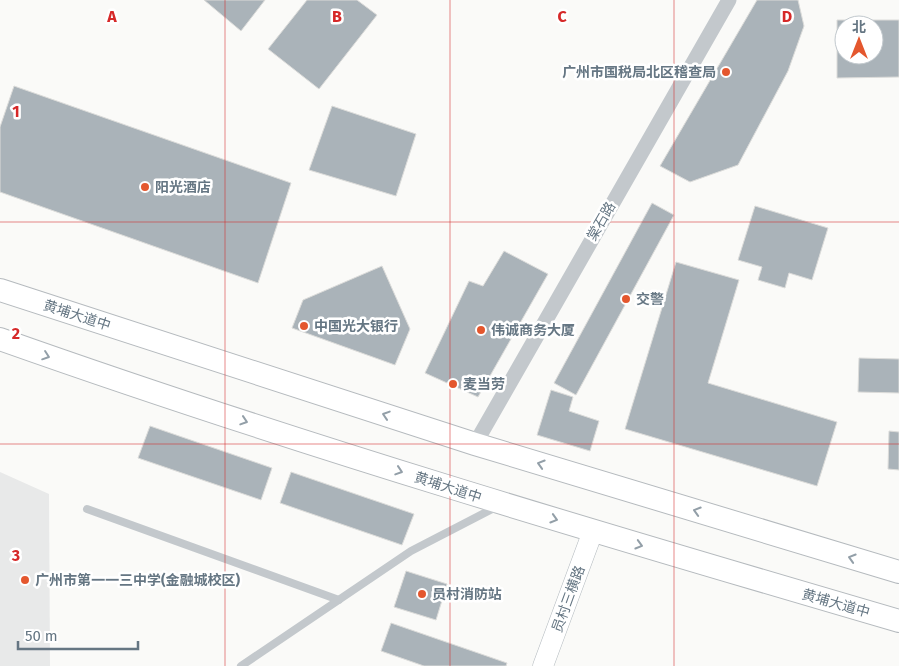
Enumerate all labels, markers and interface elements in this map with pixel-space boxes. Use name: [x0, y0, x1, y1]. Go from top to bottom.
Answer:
text: A: [106, 7, 117, 26]
text: B: [332, 7, 342, 26]
text: C: [557, 7, 567, 26]
text: D: [782, 7, 792, 26]
north arrow: [834, 15, 884, 65]
text: 北: [852, 19, 866, 36]
place label: 广州市国税局北区稽查局: [562, 64, 716, 81]
marker: 广州市国税局北区稽查局: [720, 66, 732, 78]
text: 1: [12, 102, 20, 121]
place label: 阳光酒店: [155, 179, 211, 196]
marker: 阳光酒店: [139, 181, 151, 193]
street label: 棠石路: [584, 199, 619, 244]
place label: 交警: [636, 291, 664, 308]
marker: 交警: [620, 293, 632, 305]
street label: 黄埔大道中: [41, 297, 113, 334]
place label: 中国光大银行: [314, 318, 398, 335]
marker: 中国光大银行: [298, 320, 310, 332]
place label: 伟诚商务大厦: [491, 322, 575, 339]
text: 2: [12, 324, 20, 343]
marker: 伟诚商务大厦: [475, 324, 487, 336]
one-way arrow: [41, 350, 50, 360]
place label: 麦当劳: [463, 376, 505, 393]
marker: 麦当劳: [447, 378, 459, 390]
one-way arrow: [383, 411, 391, 421]
one-way arrow: [239, 415, 248, 425]
one-way arrow: [538, 459, 546, 469]
one-way arrow: [394, 465, 402, 475]
street label: 黄埔大道中: [412, 469, 484, 506]
one-way arrow: [693, 507, 701, 517]
one-way arrow: [549, 514, 557, 524]
one-way arrow: [635, 539, 643, 549]
text: 3: [11, 546, 20, 565]
one-way arrow: [849, 554, 857, 564]
street label: 员村三横路: [549, 563, 588, 635]
place label: 广州市第一一三中学(金融城校区): [35, 572, 241, 589]
marker: 广州市第一一三中学(金融城校区): [19, 574, 31, 586]
place label: 员村消防站: [432, 586, 502, 603]
street label: 黄埔大道中: [800, 586, 872, 621]
marker: 员村消防站: [416, 588, 428, 600]
scale bar: [18, 618, 138, 650]
text: 50 m: [25, 627, 58, 645]

